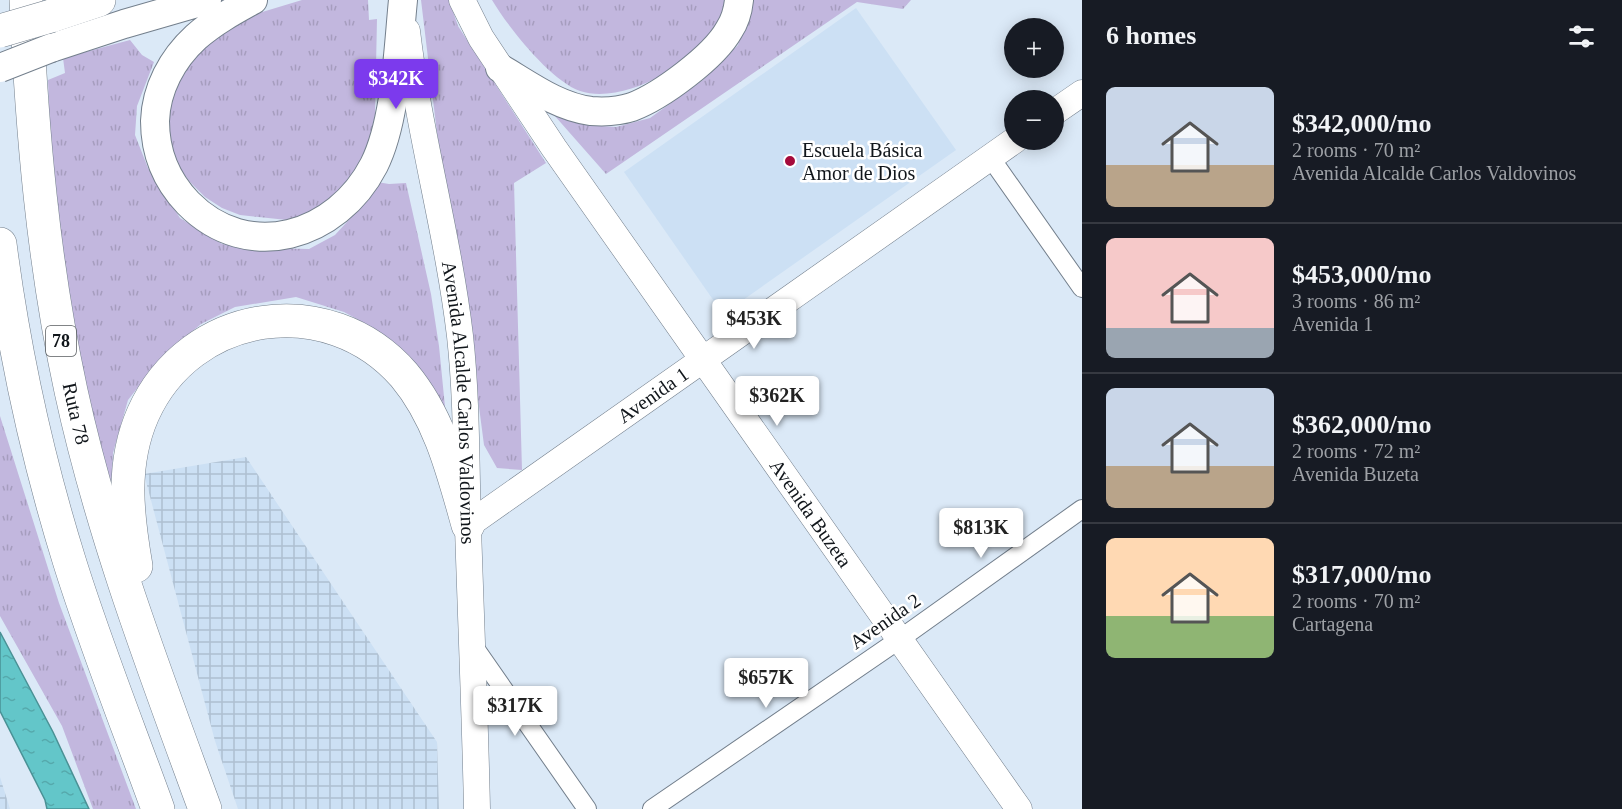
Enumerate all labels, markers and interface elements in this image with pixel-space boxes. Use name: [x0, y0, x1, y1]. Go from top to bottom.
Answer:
map controls: [1004, 18, 1064, 150]
button: +: [1004, 18, 1064, 78]
icon: filters: [1565, 20, 1598, 53]
text: 6 homes: [1106, 21, 1196, 50]
pin: $342K: [354, 59, 438, 110]
text: $342K: [368, 67, 424, 89]
button: −: [1004, 90, 1064, 150]
text: $342,000/mo: [1292, 109, 1431, 138]
icon: home: [1154, 111, 1226, 183]
place label: Escuela Básica Amor de Dios: [802, 139, 923, 184]
text: 2 rooms · 70 m²: [1292, 139, 1420, 161]
marker: Escuela Básica Amor de Dios: [783, 154, 797, 168]
text: Avenida Alcalde Carlos Valdovinos: [1292, 162, 1576, 184]
street label: Avenida Alcalde Carlos Valdovinos: [438, 259, 480, 545]
text: $453,000/mo: [1292, 260, 1431, 289]
icon: home: [1154, 262, 1226, 334]
text: 3 rooms · 86 m²: [1292, 290, 1420, 312]
pin: $453K: [712, 299, 796, 350]
text: $453K: [726, 307, 782, 329]
text: Avenida 1: [1292, 313, 1373, 335]
road number: 78: [46, 326, 76, 356]
street label: Avenida 1: [613, 363, 692, 427]
pin: $362K: [735, 376, 819, 427]
street label: Ruta 78: [58, 380, 94, 447]
text: $362K: [749, 384, 805, 406]
text: $362,000/mo: [1292, 410, 1431, 439]
icon: home: [1154, 412, 1226, 484]
text: 2 rooms · 72 m²: [1292, 440, 1420, 462]
street label: Avenida Buzeta: [765, 455, 856, 571]
text: Avenida Buzeta: [1292, 463, 1419, 485]
pin: $813K: [939, 508, 1023, 559]
text: $813K: [953, 516, 1009, 538]
text: $317,000/mo: [1292, 560, 1431, 589]
icon: home: [1154, 562, 1226, 634]
street label: Avenida 2: [845, 589, 925, 653]
text: 2 rooms · 70 m²: [1292, 590, 1420, 612]
text: Cartagena: [1292, 613, 1373, 635]
pin: $657K: [724, 658, 808, 709]
text: $657K: [738, 666, 794, 688]
pin: $317K: [473, 686, 557, 737]
text: $317K: [487, 694, 543, 716]

